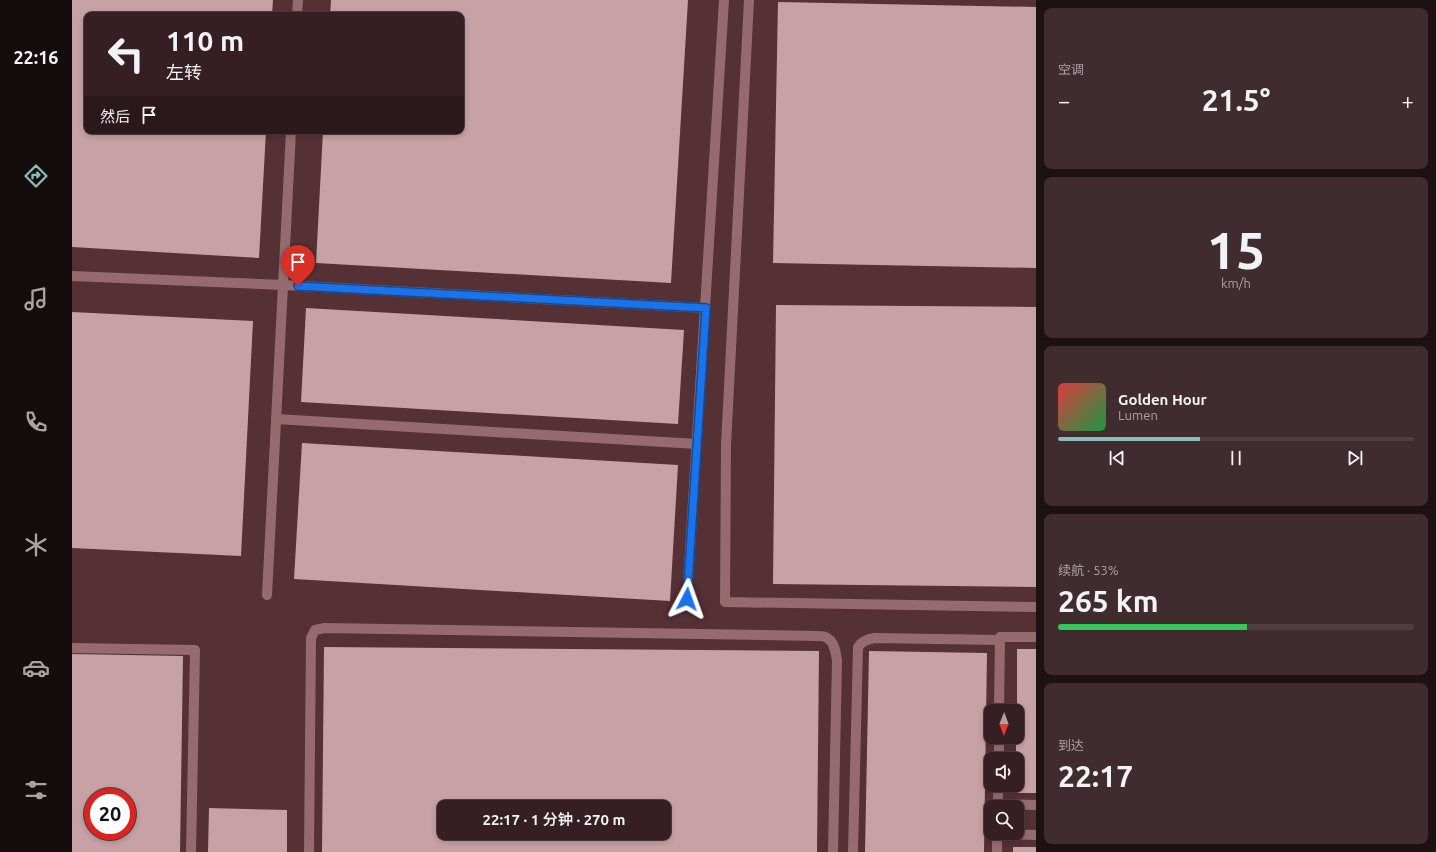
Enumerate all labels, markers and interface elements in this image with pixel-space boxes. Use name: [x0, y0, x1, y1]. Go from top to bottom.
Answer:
text: 110 m: [166, 25, 244, 56]
icon: left: [100, 28, 152, 80]
text: 22:16: [13, 47, 59, 67]
text: 左转: [166, 62, 202, 82]
text: 空调: [1058, 62, 1084, 76]
text: 21.5°: [1202, 83, 1270, 117]
text: −: [1058, 88, 1070, 113]
text: +: [1402, 88, 1414, 113]
icon: arrive: [138, 104, 160, 126]
text: 然后: [100, 108, 130, 125]
icon: directions: [22, 162, 50, 190]
text: 15: [1207, 221, 1265, 279]
pin: [281, 245, 315, 286]
icon: arrive: [287, 251, 309, 273]
text: km/h: [1221, 276, 1251, 290]
icon: music: [22, 285, 50, 313]
text: Golden Hour: [1118, 391, 1207, 408]
icon: phone: [22, 408, 50, 436]
text: Lumen: [1118, 408, 1158, 422]
icon: previous: [1106, 447, 1128, 469]
icon: pause: [1225, 447, 1247, 469]
icon: next: [1344, 447, 1366, 469]
icon: climate: [22, 531, 50, 559]
text: 续航 · 53%: [1058, 563, 1119, 577]
position arrow: [666, 578, 708, 620]
text: 265 km: [1058, 584, 1159, 618]
icon: car: [22, 654, 50, 682]
north arrow: [984, 704, 1024, 744]
map controls: [984, 704, 1024, 840]
text: 到达: [1058, 738, 1084, 752]
button: sound: [984, 752, 1024, 792]
text: 22:17: [1058, 759, 1133, 793]
icon: filters: [22, 776, 50, 804]
speed limit sign: 20: [84, 788, 136, 840]
button: search: [984, 800, 1024, 840]
text: 22:17 · 1 分钟 · 270 m: [482, 811, 626, 828]

